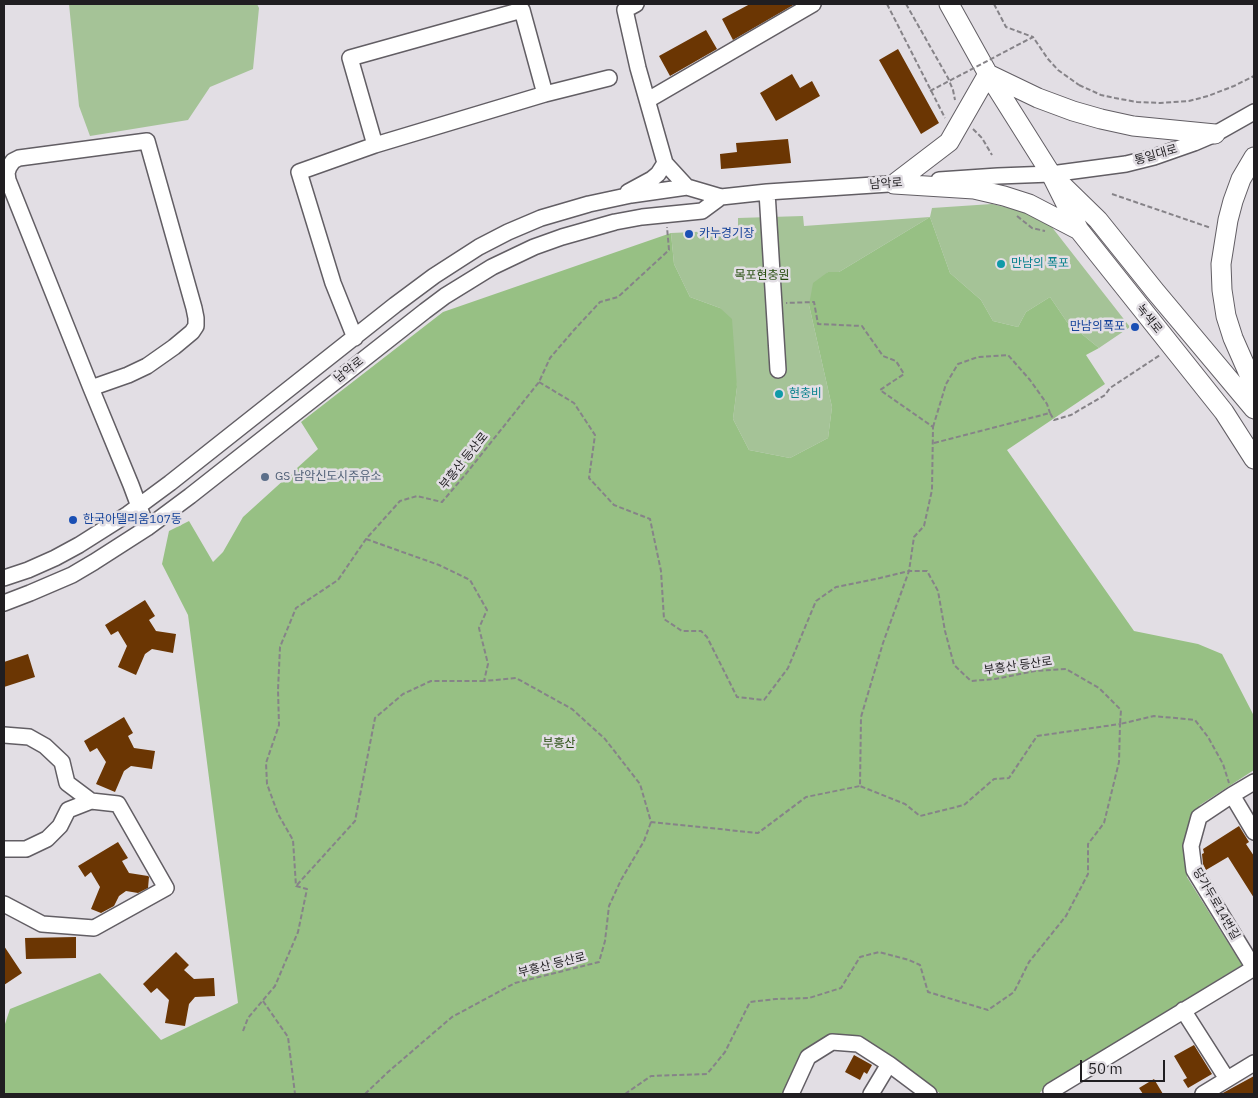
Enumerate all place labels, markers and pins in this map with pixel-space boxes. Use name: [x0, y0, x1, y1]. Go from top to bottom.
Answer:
place label: 카누경기장: [699, 227, 754, 241]
marker: 카누경기장: [683, 228, 695, 240]
place label: 만남의 폭포: [1011, 257, 1069, 271]
marker: 만남의 폭포: [995, 258, 1007, 270]
place label: 만남의폭포: [1070, 320, 1125, 334]
marker: 만남의폭포: [1129, 321, 1141, 333]
place label: 현충비: [789, 387, 822, 401]
marker: 현충비: [773, 388, 785, 400]
place label: GS 남악신도시주유소: [275, 470, 381, 484]
marker: GS 남악신도시주유소: [259, 471, 271, 483]
place label: 한국아델리움107동: [83, 513, 182, 527]
marker: 한국아델리움107동: [67, 514, 79, 526]

